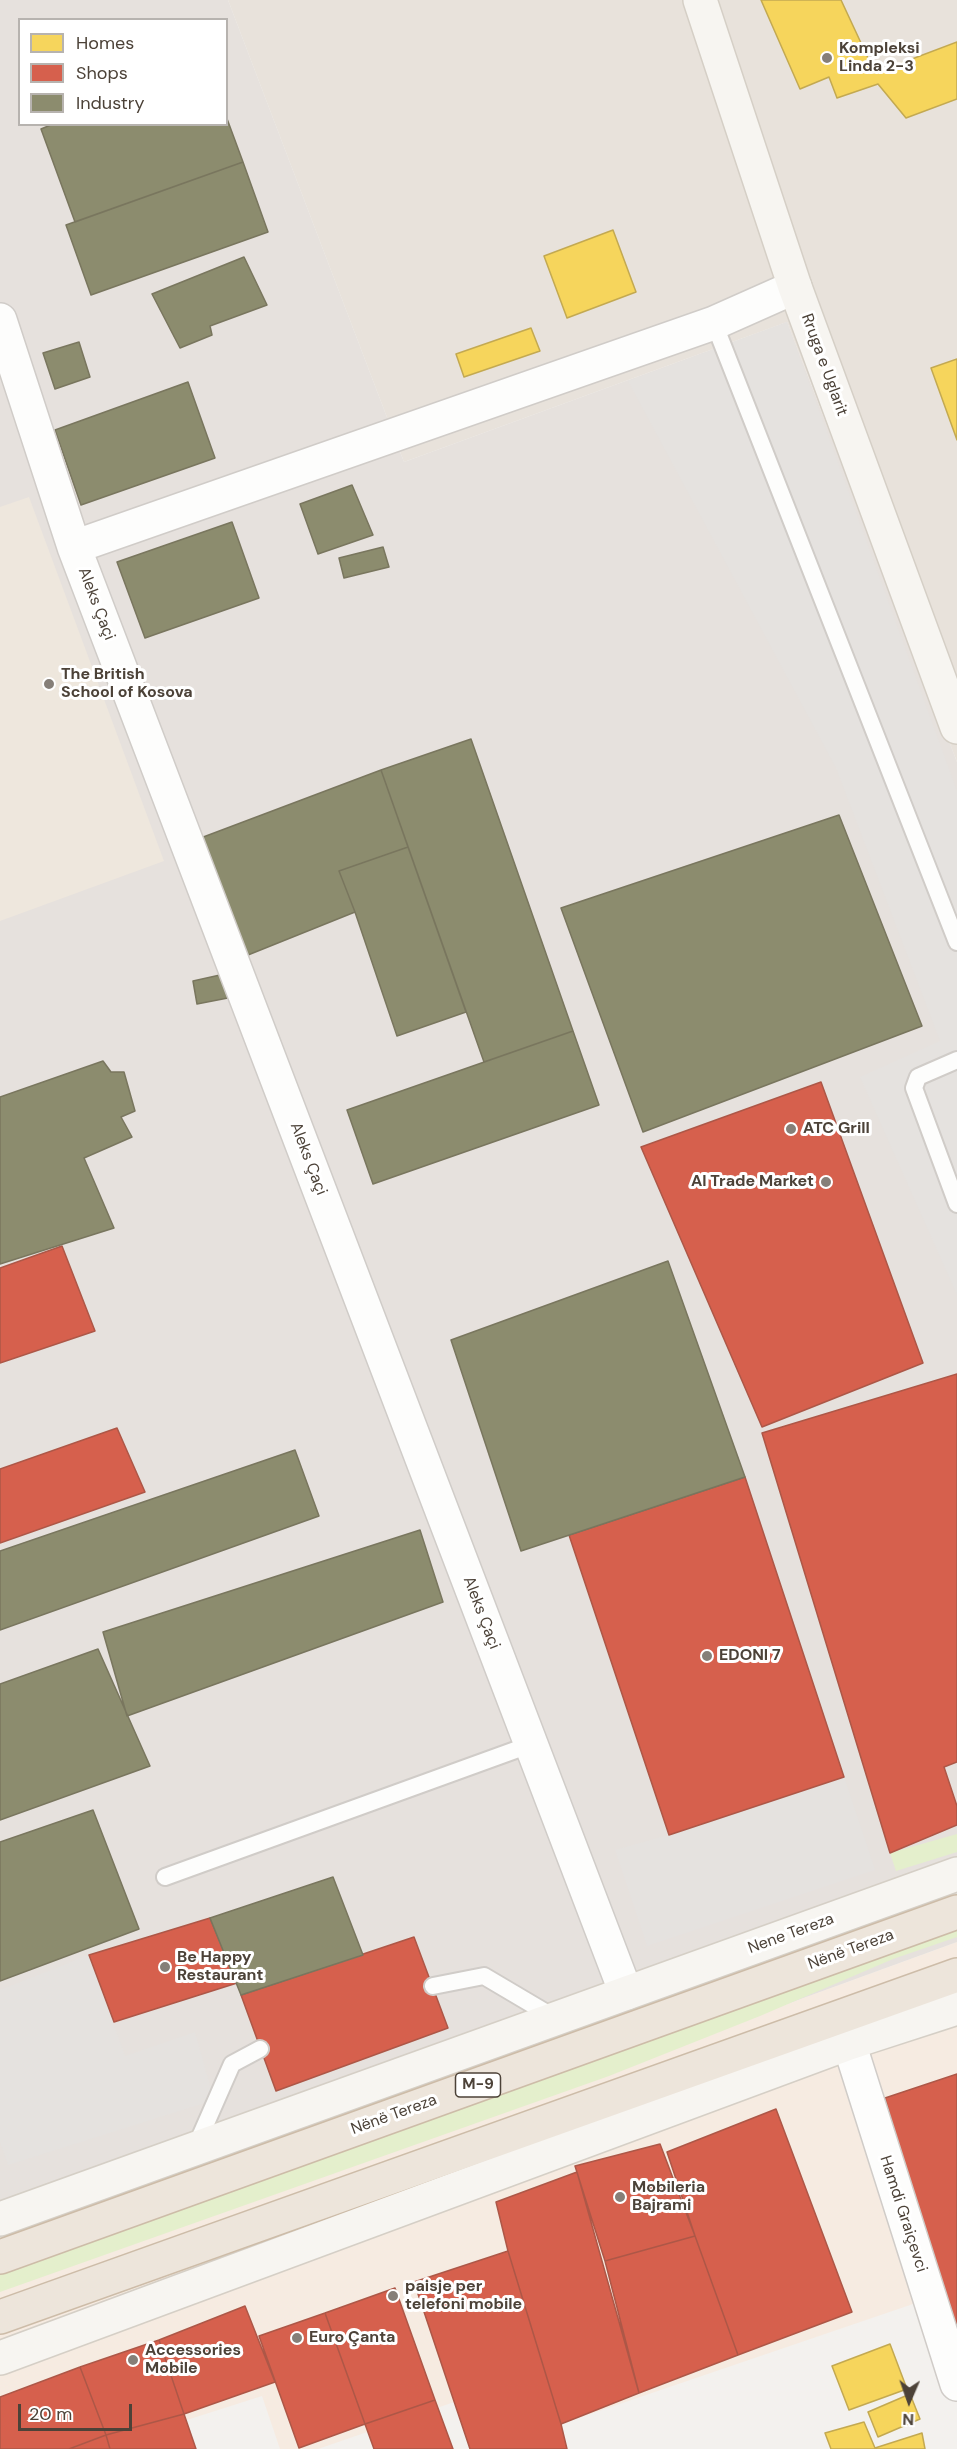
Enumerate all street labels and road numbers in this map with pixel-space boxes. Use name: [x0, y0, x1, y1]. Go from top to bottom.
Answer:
street label: Rruga e Uglarit: [797, 311, 851, 419]
street label: Aleks Çaçi: [73, 565, 119, 643]
street label: Aleks Çaçi: [285, 1120, 331, 1198]
street label: Aleks Çaçi: [458, 1574, 504, 1652]
street label: Nene Tereza: [745, 1910, 837, 1958]
street label: Nënë Tereza: [805, 1926, 897, 1974]
road number: M-9: [456, 2073, 500, 2097]
street label: Nënë Tereza: [348, 2091, 440, 2139]
street label: Hamdi Graiçevci: [875, 2153, 931, 2275]

